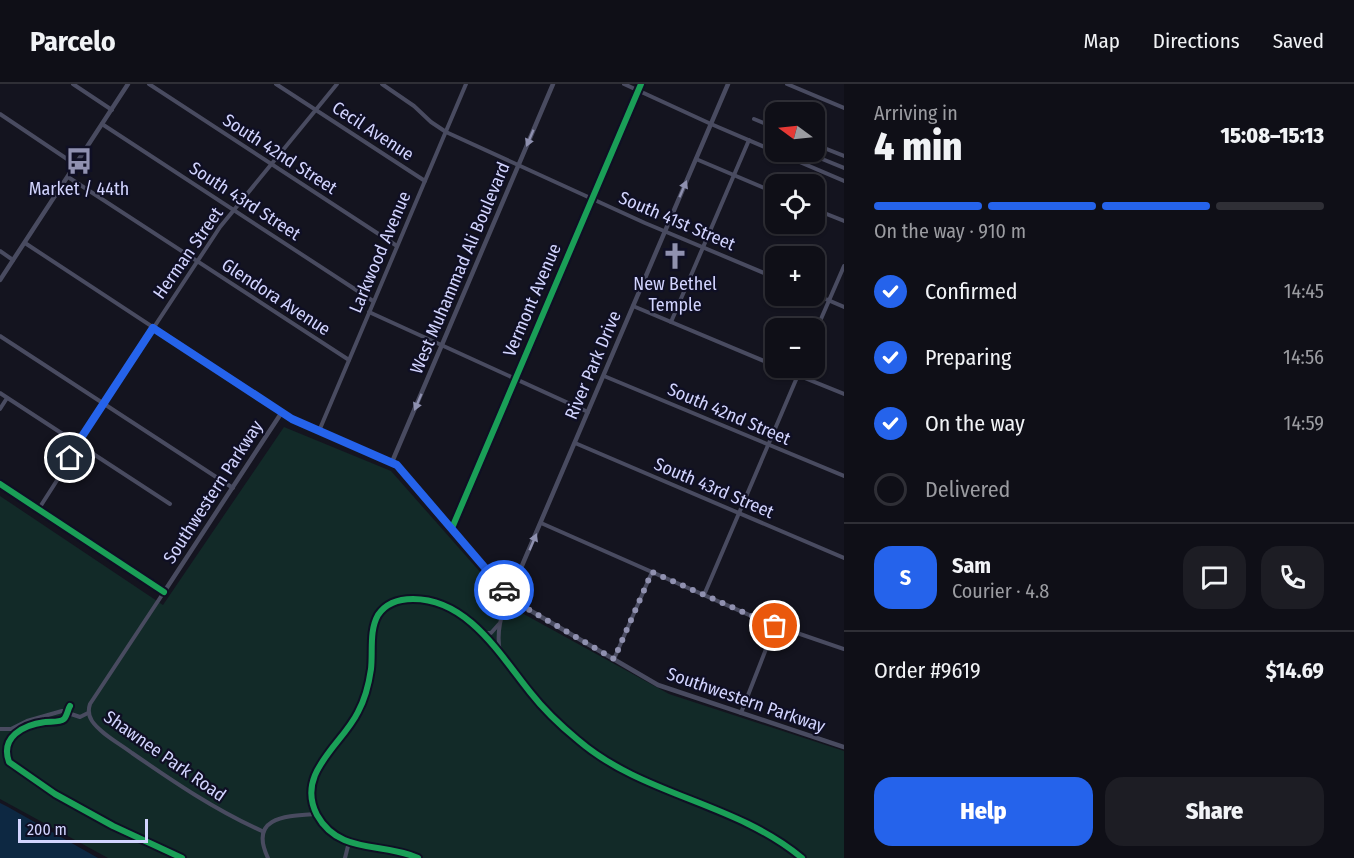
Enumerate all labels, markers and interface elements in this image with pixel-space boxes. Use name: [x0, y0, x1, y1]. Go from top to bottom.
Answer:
text: Parcelo: [30, 25, 116, 58]
text: Map: [1083, 28, 1120, 54]
text: Directions: [1153, 28, 1240, 54]
text: Saved: [1273, 28, 1324, 54]
street label: Cecil Avenue: [328, 96, 418, 166]
text: Arriving in: [874, 101, 958, 125]
north arrow: [765, 102, 825, 162]
map controls: [765, 102, 825, 378]
street label: South 42nd Street: [219, 109, 341, 199]
text: 15:08–15:13: [1220, 122, 1324, 149]
text: 4 min: [874, 124, 962, 170]
one-way arrow: [525, 129, 535, 147]
bus stop icon: Market / 44th: [64, 146, 94, 176]
street label: South 43rd Street: [185, 157, 305, 245]
street label: West Muhammad Ali Boulevard: [405, 159, 515, 377]
button: locate: [765, 174, 825, 234]
place label: Market / 44th: [29, 178, 129, 200]
one-way arrow: [679, 180, 688, 198]
street label: South 41st Street: [616, 187, 739, 255]
street label: Larkwood Avenue: [344, 188, 416, 316]
street label: Herman Street: [148, 203, 228, 303]
text: On the way · 910 m: [874, 219, 1026, 243]
street label: Vermont Avenue: [498, 240, 566, 360]
church icon: New Bethel Temple: [660, 241, 690, 271]
button: +: [765, 246, 825, 306]
street label: Glendora Avenue: [217, 254, 335, 340]
place label: New Bethel Temple: [633, 273, 717, 316]
icon: check: [874, 275, 907, 308]
text: Confirmed: [925, 278, 1018, 305]
text: 14:45: [1284, 279, 1324, 303]
street label: River Park Drive: [560, 307, 626, 423]
button: −: [765, 318, 825, 378]
icon: check: [874, 341, 907, 374]
text: Preparing: [925, 344, 1011, 371]
text: 14:56: [1283, 345, 1324, 369]
street label: South 42nd Street: [664, 378, 794, 450]
one-way arrow: [413, 393, 422, 411]
icon: check: [874, 407, 907, 440]
text: On the way: [925, 410, 1025, 437]
text: 14:59: [1284, 411, 1324, 435]
street label: Southwestern Parkway: [159, 416, 267, 568]
pin: [44, 432, 95, 483]
icon: home: [53, 441, 86, 474]
street label: South 43rd Street: [651, 453, 777, 523]
text: Delivered: [925, 476, 1010, 503]
one-way arrow: [528, 533, 538, 551]
button: chat: [1183, 546, 1246, 609]
button: phone: [1261, 546, 1324, 609]
text: Sam: [952, 552, 991, 579]
courier: [474, 560, 534, 620]
text: S: [900, 564, 911, 591]
icon: car: [488, 574, 521, 607]
text: Courier · 4.8: [952, 579, 1049, 603]
pin: [749, 600, 800, 651]
icon: bag: [758, 609, 791, 642]
text: Order #9619: [874, 657, 981, 684]
text: $14.69: [1266, 657, 1324, 684]
street label: Southwestern Parkway: [664, 663, 828, 737]
street label: Shawnee Park Road: [100, 706, 230, 806]
button: Help: [874, 777, 1093, 846]
button: Share: [1105, 777, 1324, 846]
scale bar: [18, 816, 148, 844]
text: 200 m: [27, 820, 67, 839]

